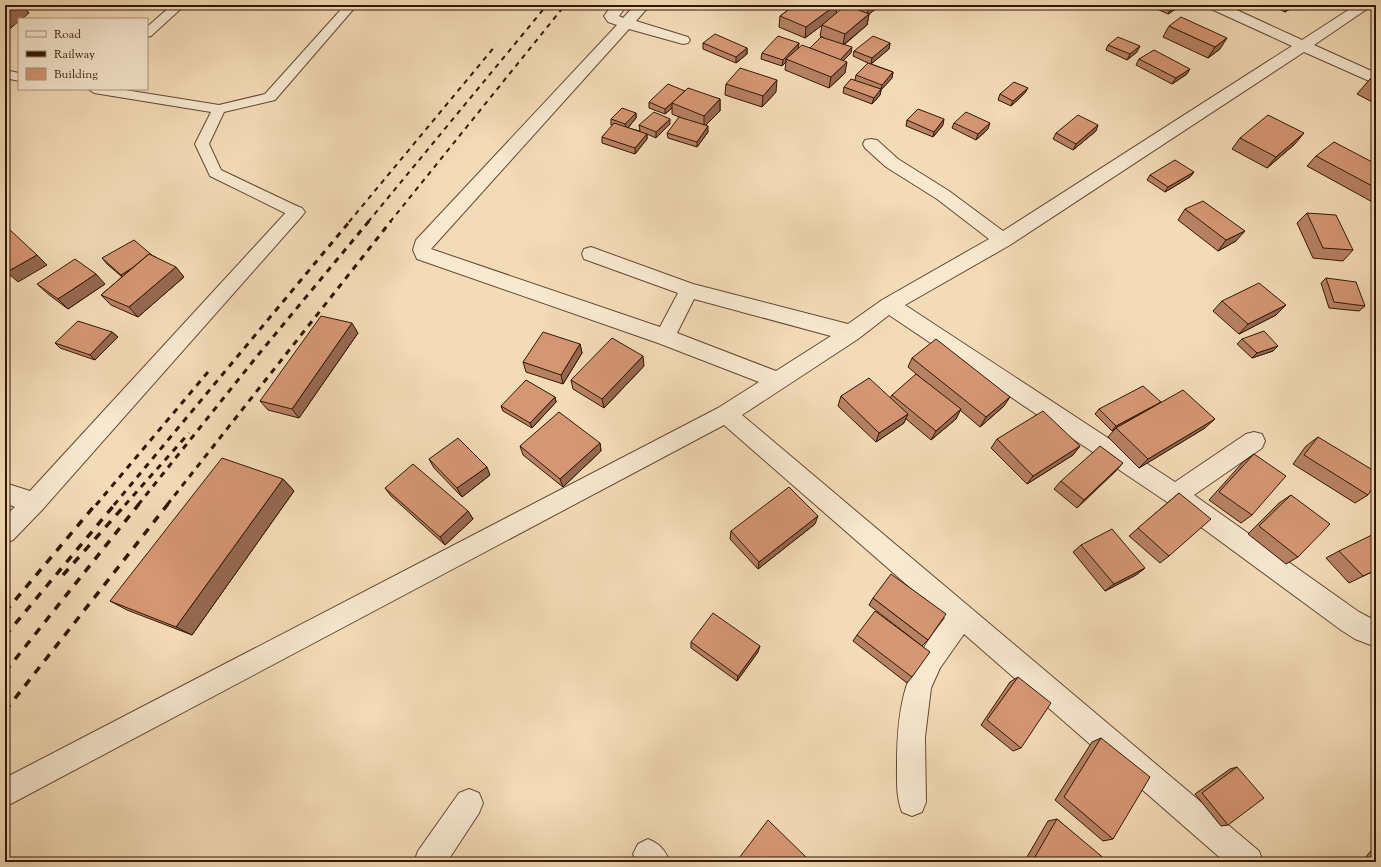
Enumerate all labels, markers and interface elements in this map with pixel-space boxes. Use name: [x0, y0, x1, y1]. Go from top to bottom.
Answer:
legend: [18, 18, 148, 90]
text: Road: [54, 26, 81, 44]
text: Railway: [54, 46, 95, 64]
text: Building: [54, 66, 98, 84]

